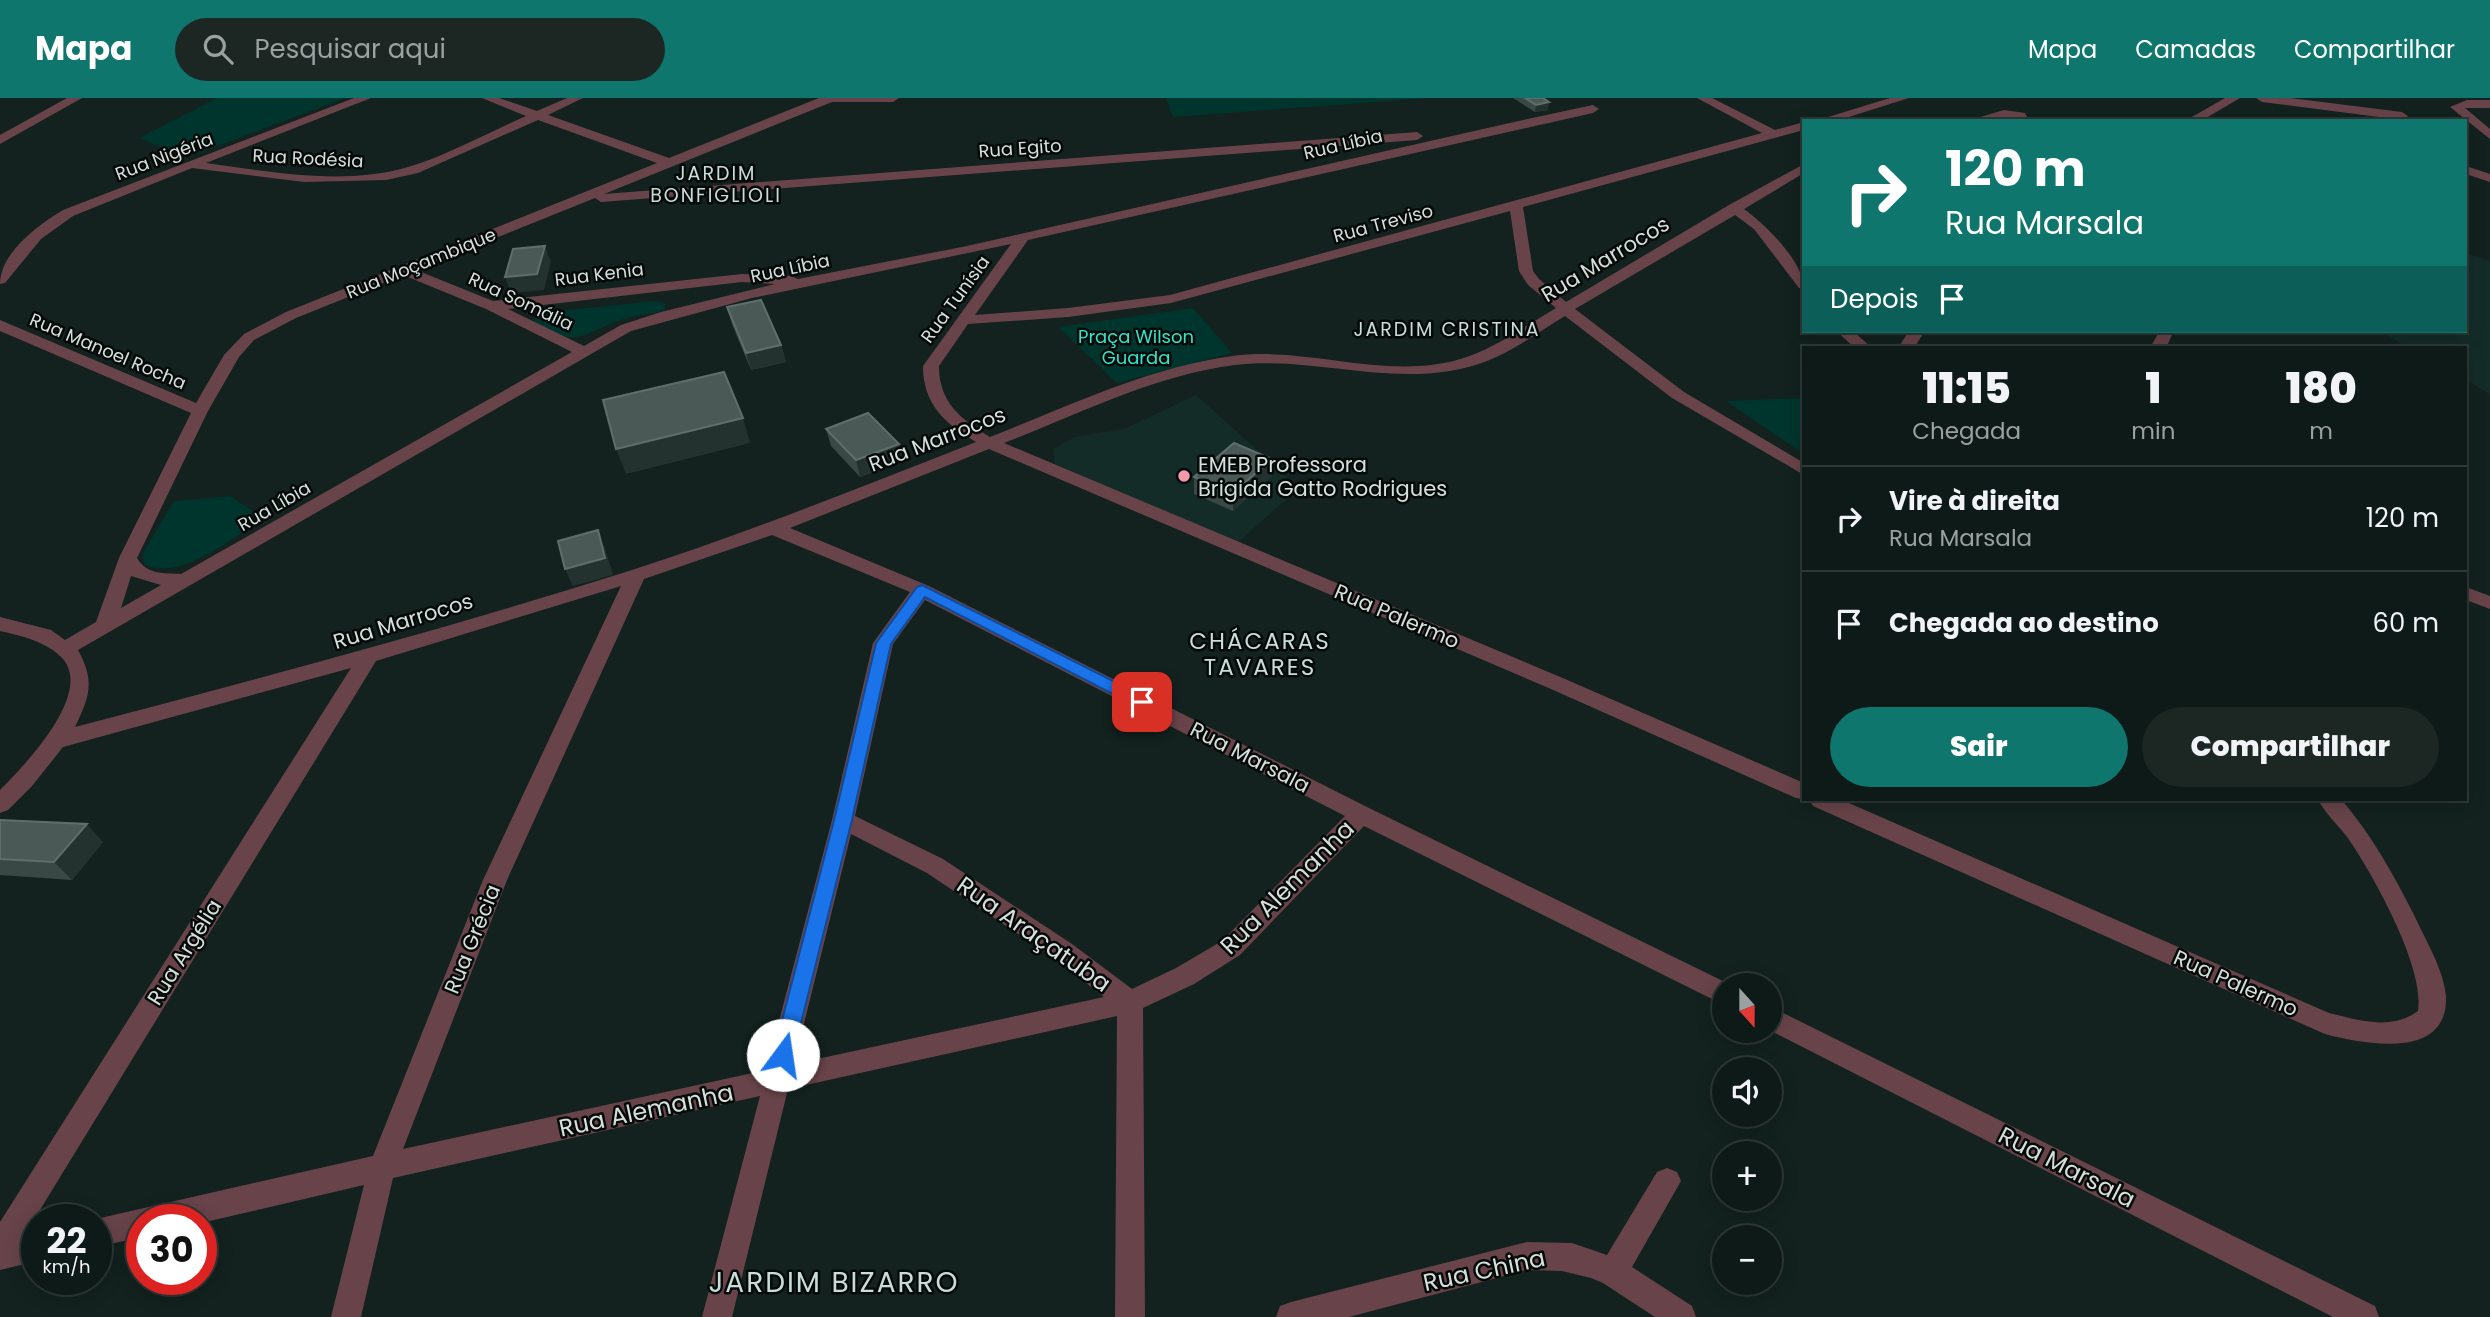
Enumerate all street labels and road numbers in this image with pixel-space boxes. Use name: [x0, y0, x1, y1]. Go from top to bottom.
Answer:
street label: Rua Líbia: [1301, 123, 1385, 165]
street label: Rua Nigéria: [111, 126, 217, 186]
street label: Rua Egito: [978, 133, 1062, 163]
street label: Rua Rodésia: [252, 143, 364, 173]
street label: Rua Treviso: [1330, 198, 1436, 248]
street label: Rua Marrocos: [1536, 209, 1674, 309]
street label: Rua Moçambique: [342, 222, 500, 304]
street label: Rua Líbia: [748, 247, 832, 289]
street label: Rua Tunísia: [915, 250, 995, 348]
street label: Rua Kenia: [553, 256, 645, 292]
street label: Rua Somália: [464, 266, 578, 336]
street label: Rua Manoel Rocha: [26, 307, 190, 395]
street label: Rua Marrocos: [864, 400, 1010, 478]
street label: Rua Líbia: [233, 475, 315, 537]
street label: Rua Palermo: [1330, 577, 1464, 655]
street label: Rua Marrocos: [330, 586, 476, 656]
street label: Rua Marsala: [1185, 714, 1315, 800]
street label: Rua Alemanha: [1213, 813, 1361, 961]
street label: Rua Araçatuba: [950, 868, 1118, 1000]
street label: Rua Grécia: [437, 880, 507, 998]
street label: Rua Argélia: [140, 894, 228, 1010]
street label: Rua Palermo: [2169, 943, 2303, 1023]
street label: Rua Alemanha: [556, 1075, 736, 1145]
street label: Rua Marsala: [1993, 1118, 2141, 1216]
street label: Rua China: [1420, 1241, 1548, 1299]

